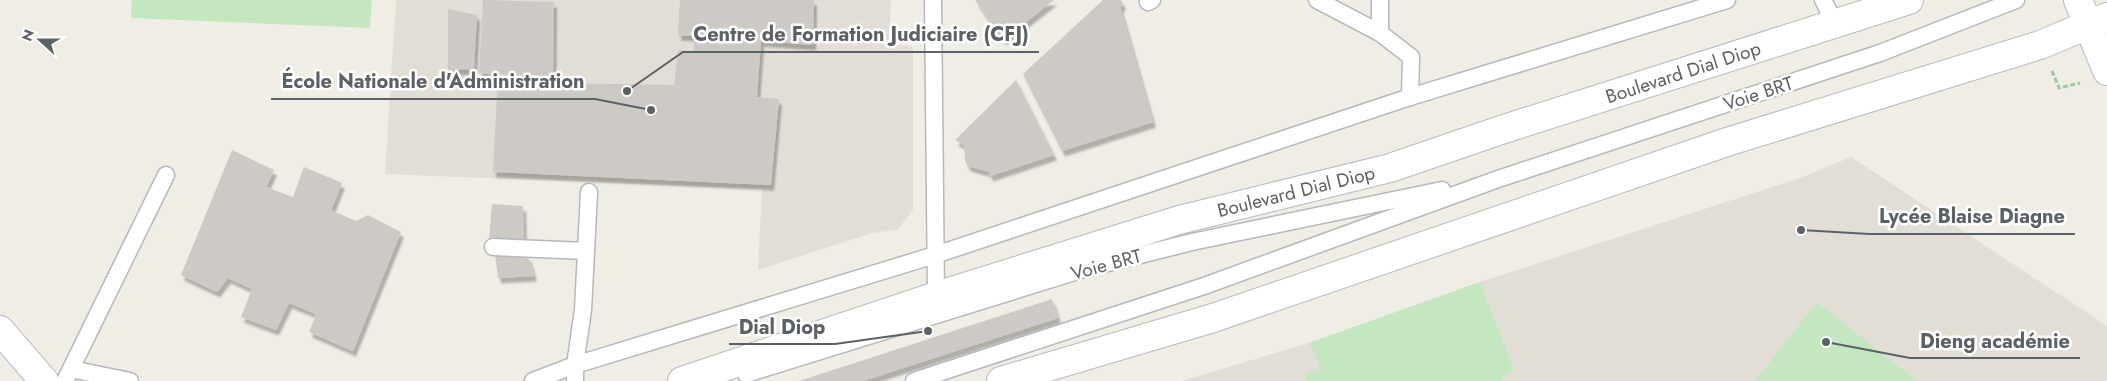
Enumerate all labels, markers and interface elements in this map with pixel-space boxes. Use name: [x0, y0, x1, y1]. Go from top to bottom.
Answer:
north arrow: [15, 15, 65, 65]
callout: Centre de Formation Judiciaire (CFJ): [683, 17, 1039, 52]
text: Centre de Formation Judiciaire (CFJ): [693, 20, 1029, 49]
text: N: [17, 27, 39, 44]
street label: Boulevard Dial Diop: [1602, 35, 1764, 110]
callout: École Nationale d'Administration: [271, 64, 595, 99]
text: École Nationale d'Administration: [281, 66, 585, 96]
street label: Voie BRT: [1720, 69, 1797, 117]
street label: Boulevard Dial Diop: [1214, 159, 1378, 224]
callout: Lycée Blaise Diagne: [1869, 199, 2075, 234]
text: Lycée Blaise Diagne: [1879, 202, 2065, 231]
street label: Voie BRT: [1068, 242, 1145, 287]
callout: Dial Diop: [729, 309, 835, 344]
text: Dial Diop: [739, 313, 825, 342]
callout: Dieng académie: [1910, 323, 2080, 358]
text: Dieng académie: [1920, 327, 2070, 356]

